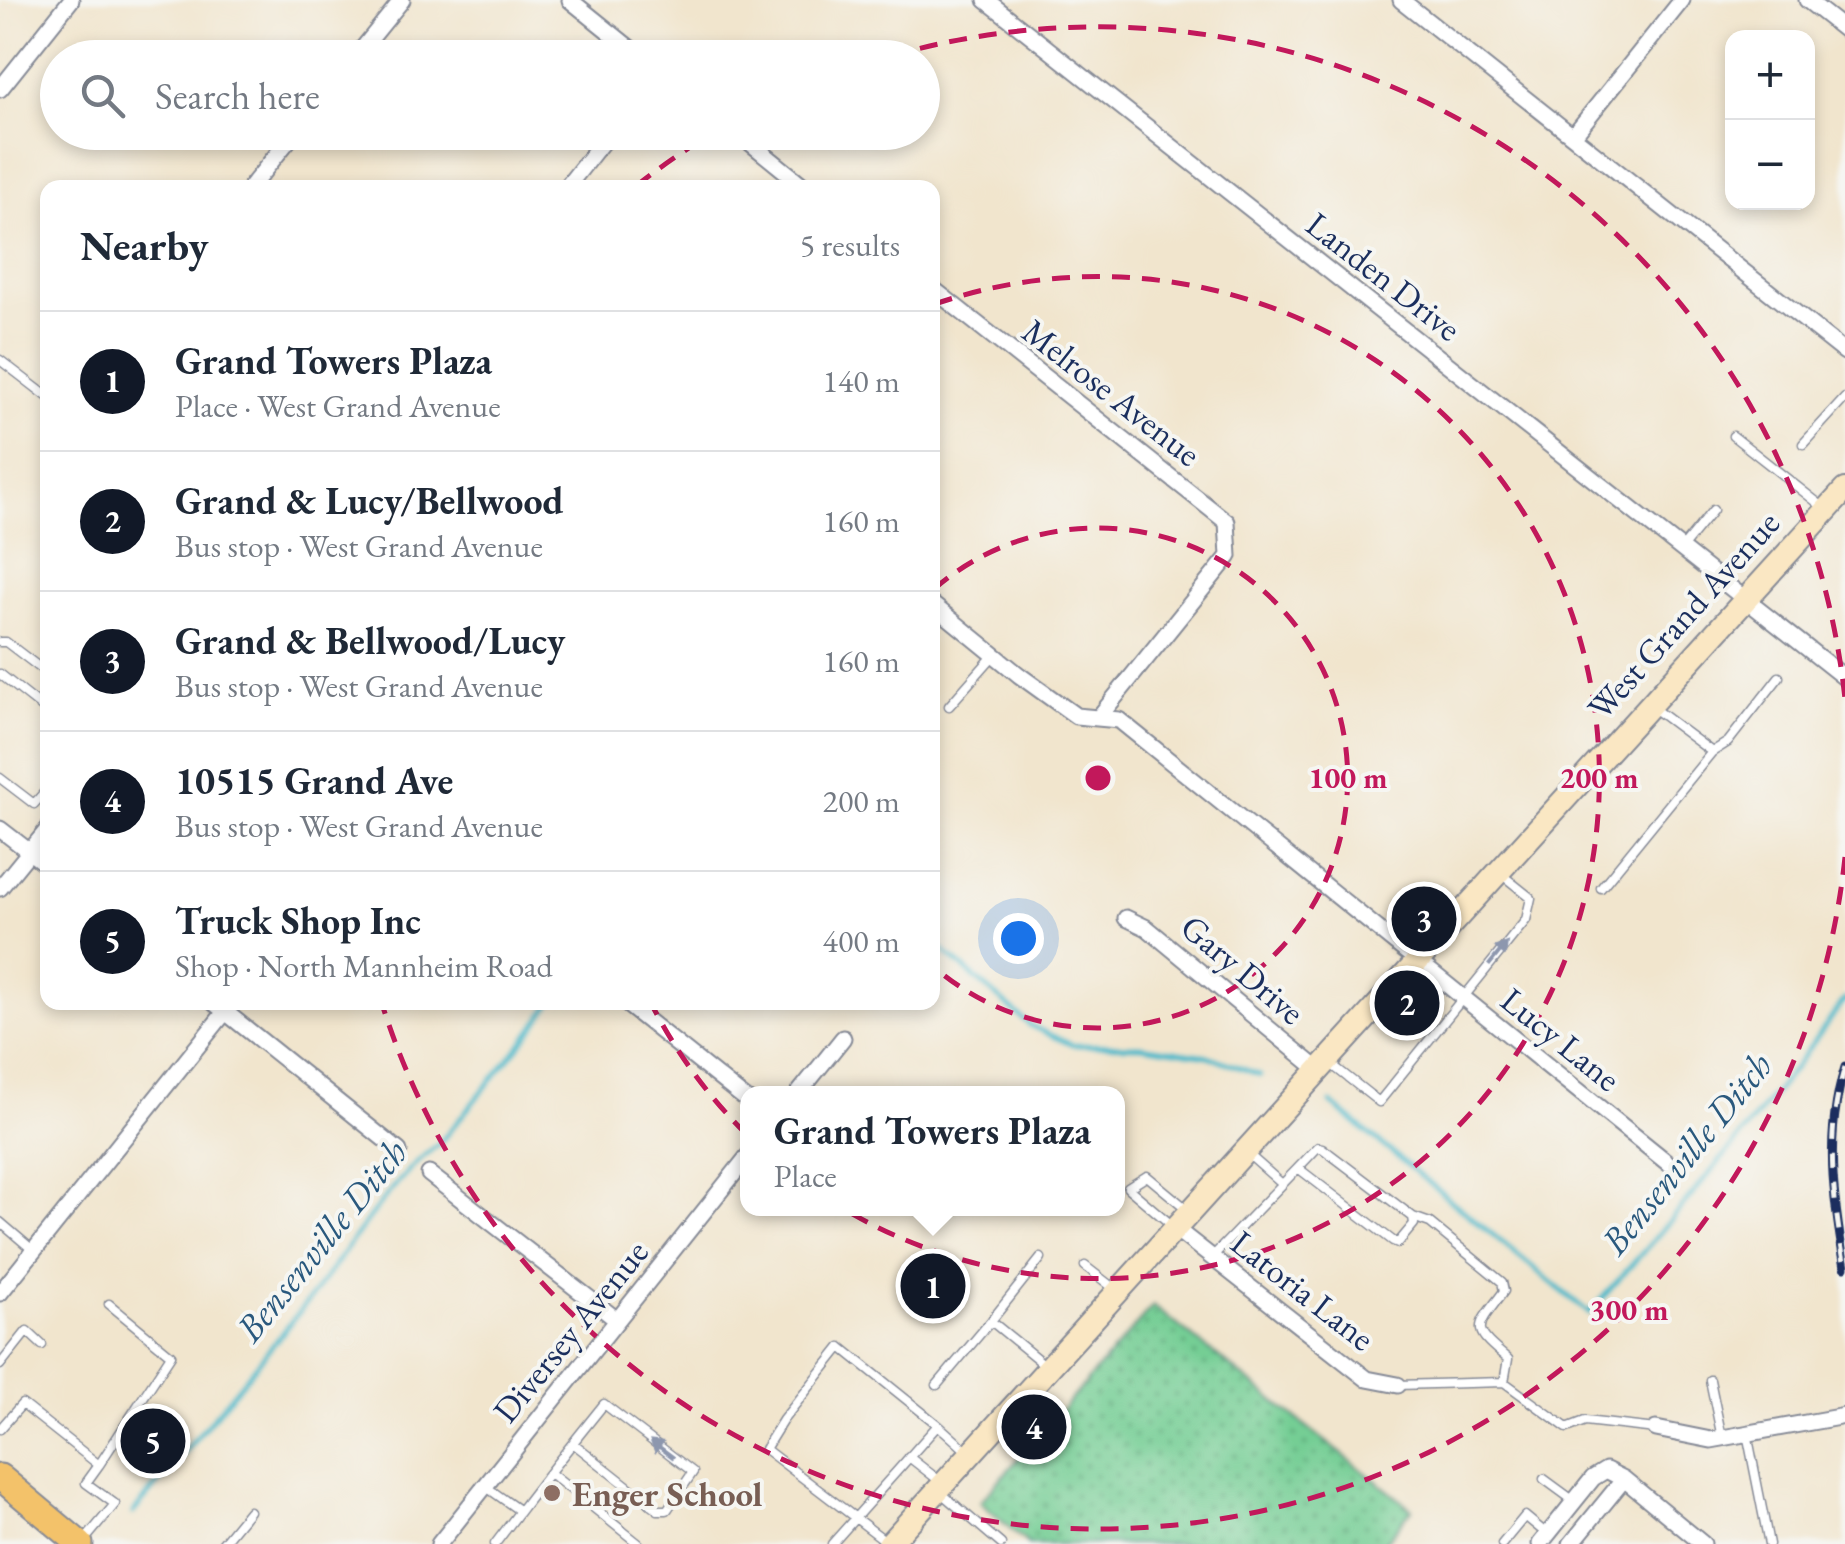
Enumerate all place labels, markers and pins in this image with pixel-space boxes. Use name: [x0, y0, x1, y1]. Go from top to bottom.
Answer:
centre of rings: [1080, 760, 1116, 796]
pin: 3: [1392, 882, 1456, 956]
pin: 2: [1374, 966, 1440, 1040]
pin: 1: [900, 1248, 966, 1324]
pin: 4: [1002, 1390, 1066, 1464]
pin: 5: [120, 1404, 186, 1478]
place label: Enger School: [572, 1471, 763, 1516]
marker: Enger School: [541, 1482, 563, 1504]

